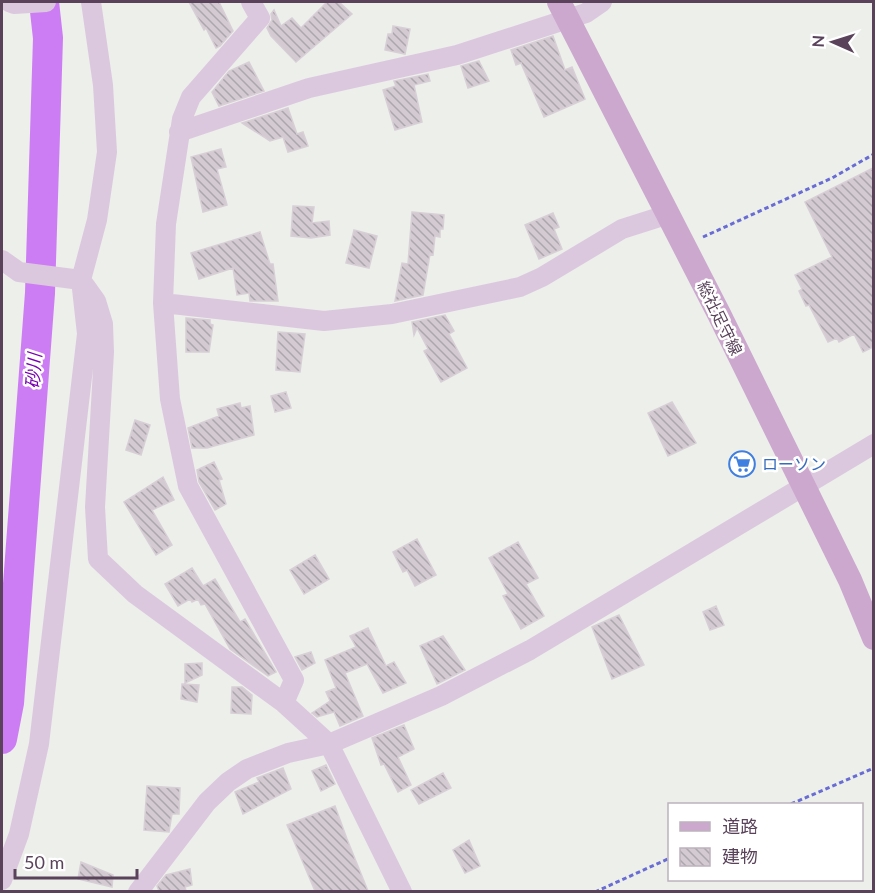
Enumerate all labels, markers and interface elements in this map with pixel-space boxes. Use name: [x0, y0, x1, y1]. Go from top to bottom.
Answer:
north arrow: [803, 12, 863, 72]
text: N: [808, 35, 827, 48]
street label: 総社足守線: [694, 278, 747, 358]
water label: 砂川: [21, 350, 45, 390]
supermarket icon: ローソン: [727, 449, 757, 479]
place label: ローソン: [762, 454, 826, 473]
legend: [668, 803, 863, 881]
text: 道路: [722, 815, 758, 837]
scale bar: [15, 842, 136, 880]
text: 建物: [722, 845, 758, 867]
text: 50 m: [24, 851, 64, 873]

